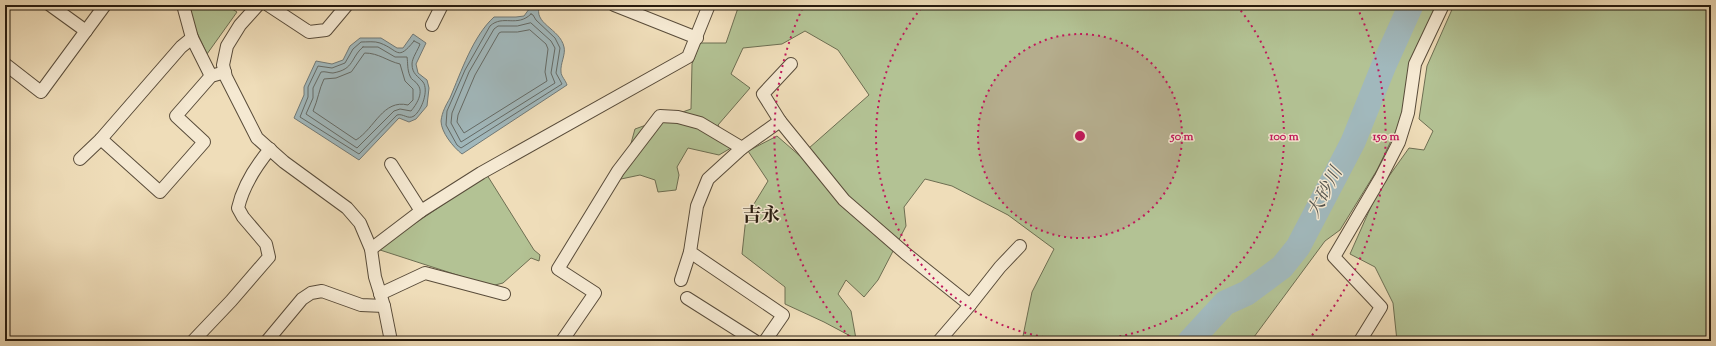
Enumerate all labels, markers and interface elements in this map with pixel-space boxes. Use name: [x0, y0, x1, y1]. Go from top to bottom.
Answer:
text: 50 m: [1170, 128, 1194, 146]
text: 100 m: [1268, 128, 1299, 146]
text: 150 m: [1371, 128, 1400, 146]
centre of rings: [1073, 129, 1087, 143]
water label: 大砂川: [1302, 161, 1351, 223]
district label: 吉永: [742, 203, 780, 230]

